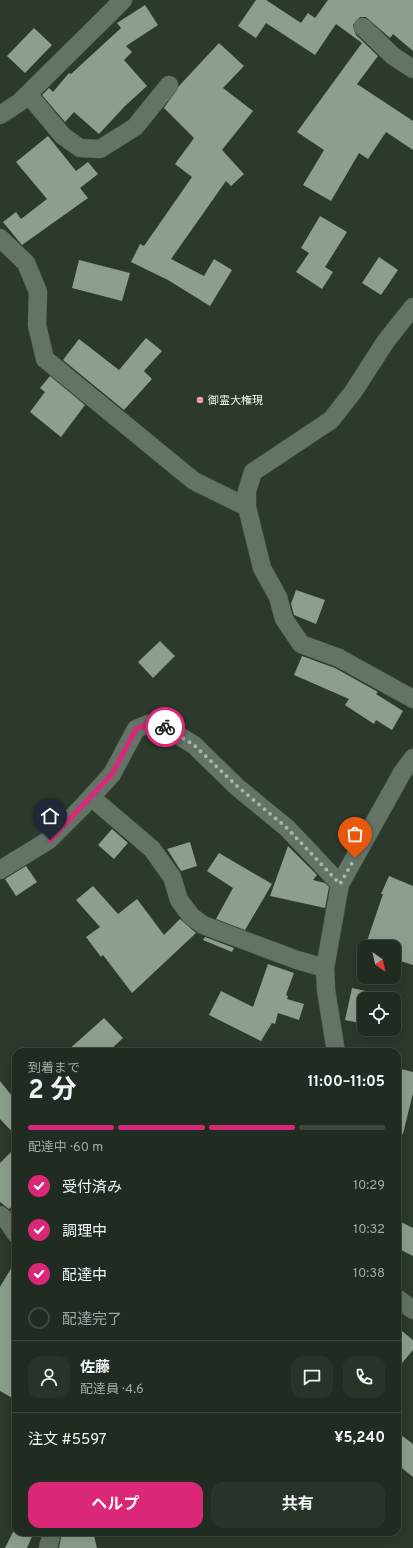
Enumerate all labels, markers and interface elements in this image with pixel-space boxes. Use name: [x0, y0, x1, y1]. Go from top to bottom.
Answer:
place label: 御霊大権現: [207, 394, 263, 408]
marker: 御霊大権現: [195, 395, 205, 405]
courier: [145, 707, 185, 747]
icon: bike: [154, 716, 176, 738]
pin: [33, 799, 67, 840]
icon: home: [39, 805, 61, 827]
pin: [338, 817, 372, 858]
icon: bag: [344, 823, 366, 845]
north arrow: [357, 940, 401, 984]
map controls: [357, 940, 401, 1036]
button: locate: [357, 992, 401, 1036]
text: 到着まで: [28, 1061, 80, 1077]
text: 11:00–11:05: [307, 1073, 385, 1092]
text: 2 分: [28, 1075, 76, 1108]
text: 配達中 · 60 m: [28, 1140, 103, 1156]
icon: check: [28, 1175, 50, 1197]
text: 10:29: [353, 1178, 385, 1194]
text: 受付済み: [62, 1179, 122, 1198]
icon: check: [28, 1219, 50, 1241]
text: 10:32: [353, 1222, 385, 1238]
text: 調理中: [62, 1223, 107, 1242]
icon: check: [28, 1263, 50, 1285]
text: 10:38: [353, 1266, 385, 1282]
text: 配達中: [62, 1267, 107, 1286]
text: 配達完了: [62, 1311, 122, 1330]
button: person: [28, 1356, 70, 1398]
button: chat: [291, 1356, 333, 1398]
button: phone: [343, 1356, 385, 1398]
text: 佐藤: [80, 1359, 110, 1378]
text: 配達員 · 4.6: [80, 1382, 144, 1398]
text: ¥5,240: [334, 1429, 385, 1448]
text: 注文 #5597: [28, 1431, 107, 1450]
button: ヘルプ: [28, 1482, 203, 1528]
button: 共有: [211, 1482, 385, 1528]

